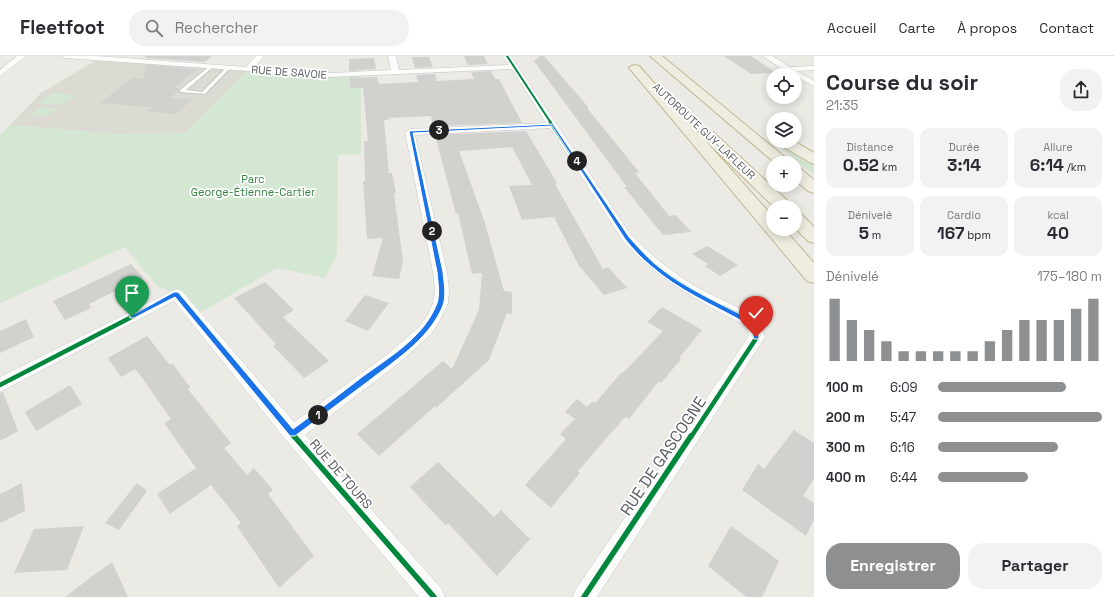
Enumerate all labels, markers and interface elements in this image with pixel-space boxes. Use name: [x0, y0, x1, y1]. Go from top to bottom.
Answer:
search box: [129, 10, 409, 46]
text: Fleetfoot: [20, 15, 105, 40]
icon: search: [143, 17, 165, 39]
text: Rechercher: [175, 18, 258, 37]
text: Accueil: [827, 19, 876, 37]
text: Carte: [898, 19, 935, 37]
text: À propos: [957, 19, 1017, 37]
text: Contact: [1039, 19, 1094, 37]
street label: RUE DE SAVOIE: [251, 62, 327, 82]
map controls: [766, 68, 802, 236]
button: locate: [766, 68, 802, 104]
text: Course du soir: [826, 68, 978, 96]
button: share: [1060, 69, 1102, 111]
street label: AUTOROUTE GUY-LAFLEUR: [650, 80, 758, 182]
text: 21:35: [826, 97, 858, 114]
button: layers: [766, 112, 802, 148]
pin: 3: [429, 120, 449, 140]
text: 3: [436, 123, 442, 137]
text: Distance: [847, 140, 893, 154]
text: Durée: [949, 140, 980, 154]
text: Allure: [1043, 140, 1073, 154]
pin: 4: [567, 151, 587, 171]
text: 4: [574, 154, 581, 168]
text: 0.52: [843, 154, 879, 176]
text: 3:14: [947, 154, 981, 176]
text: 6:14: [1030, 154, 1064, 176]
button: +: [766, 156, 802, 192]
text: km: [879, 160, 897, 174]
text: /km: [1064, 160, 1086, 174]
park label: Parc George-Étienne-Cartier: [191, 172, 315, 199]
button: −: [766, 200, 802, 236]
text: Dénivelé: [848, 208, 892, 222]
text: Cardio: [947, 208, 981, 222]
text: kcal: [1047, 208, 1069, 222]
pin: 2: [422, 221, 442, 241]
text: 5: [859, 222, 869, 244]
text: 167: [937, 222, 964, 244]
text: 40: [1047, 222, 1069, 244]
text: 2: [429, 224, 435, 238]
text: m: [869, 228, 881, 242]
text: bpm: [964, 228, 991, 242]
text: Dénivelé: [826, 268, 879, 285]
text: 175–180 m: [1037, 268, 1102, 285]
pin: [115, 276, 149, 317]
icon: arrive: [121, 282, 143, 304]
pin: [739, 296, 773, 337]
icon: check: [745, 302, 767, 324]
text: 100 m: [826, 379, 863, 396]
text: 6:09: [890, 379, 918, 396]
street label: RUE DE GASCOGNE: [615, 392, 711, 520]
pin: 1: [308, 405, 328, 425]
text: 1: [316, 408, 320, 422]
text: 200 m: [826, 409, 865, 426]
text: 5:47: [890, 409, 916, 426]
street label: RUE DE TOURS: [306, 435, 376, 513]
text: 300 m: [826, 439, 865, 456]
text: 6:16: [890, 439, 915, 456]
text: 400 m: [826, 469, 866, 486]
text: 6:44: [890, 469, 918, 486]
button: Enregistrer: [826, 543, 960, 589]
button: Partager: [968, 543, 1102, 589]

